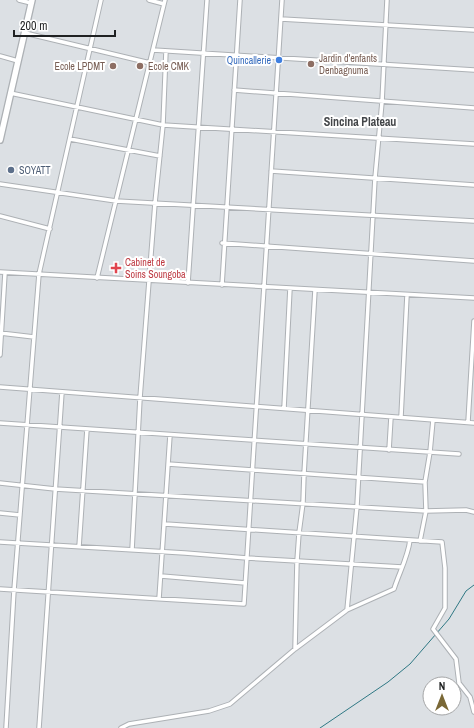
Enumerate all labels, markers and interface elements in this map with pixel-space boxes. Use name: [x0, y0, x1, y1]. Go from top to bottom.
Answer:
scale bar: [14, 12, 115, 38]
text: 200 m: [20, 18, 47, 34]
place label: Jardin d'enfants Denbagnuma: [319, 52, 377, 77]
place label: Quincallerie: [227, 54, 271, 67]
marker: Quincallerie: [274, 55, 284, 65]
marker: Jardin d'enfants Denbagnuma: [306, 59, 316, 69]
place label: Ecole LPDMT: [54, 60, 105, 73]
place label: Ecole CMK: [148, 60, 190, 73]
marker: Ecole LPDMT: [108, 61, 118, 71]
marker: Ecole CMK: [135, 61, 145, 71]
district label: Sincina Plateau: [324, 114, 396, 130]
place label: SOYATT: [19, 164, 51, 177]
marker: SOYATT: [6, 165, 16, 175]
place label: Cabinet de Soins Soungoba: [125, 256, 186, 281]
marker: Cabinet de Soins Soungoba: [110, 262, 122, 274]
north arrow: [422, 676, 462, 716]
text: N: [439, 679, 445, 693]

